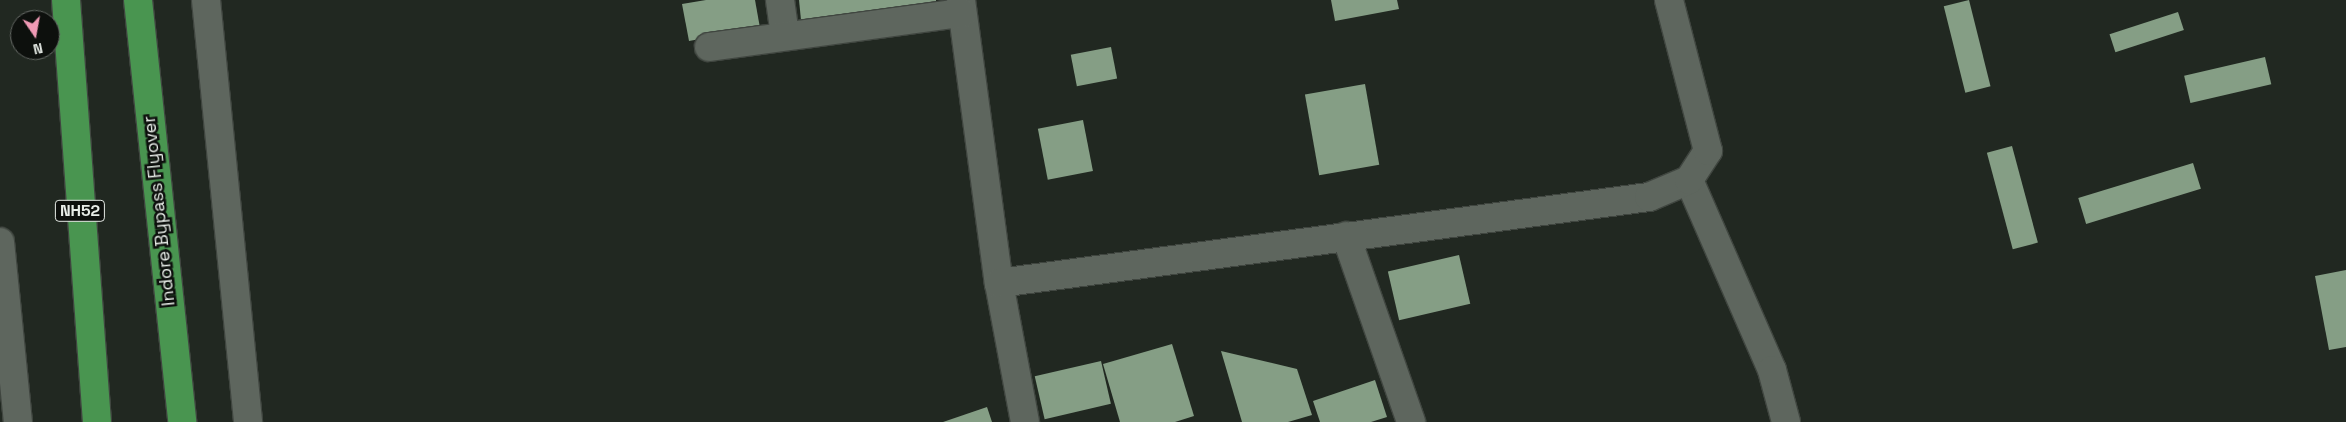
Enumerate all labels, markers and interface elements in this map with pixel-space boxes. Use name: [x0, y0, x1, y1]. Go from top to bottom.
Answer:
north arrow: [10, 10, 60, 60]
text: N: [31, 39, 44, 58]
street label: Indore Bypass Flyover: [138, 115, 180, 307]
road number: NH52: [54, 198, 106, 225]

